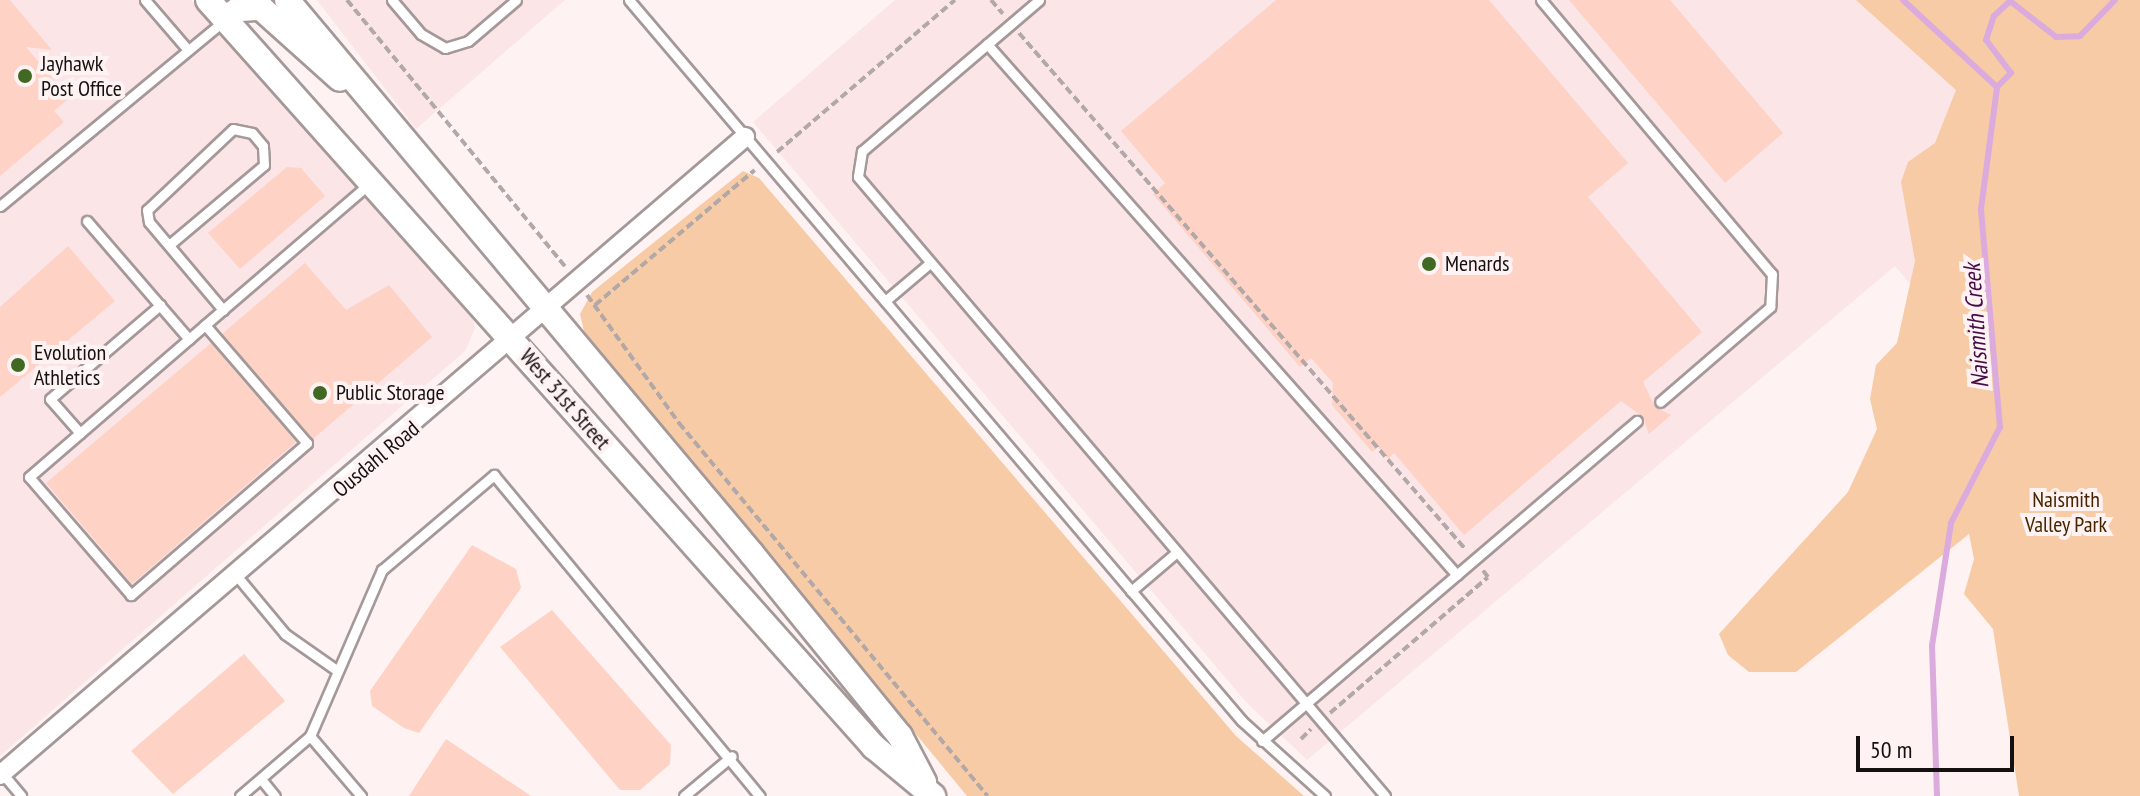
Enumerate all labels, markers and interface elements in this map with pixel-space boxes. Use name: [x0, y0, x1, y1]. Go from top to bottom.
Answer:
place label: Jayhawk Post Office: [41, 50, 122, 102]
marker: Jayhawk Post Office: [16, 67, 34, 85]
place label: Menards: [1445, 251, 1510, 277]
marker: Menards: [1420, 255, 1438, 273]
water label: Naismith Creek: [1957, 263, 1995, 389]
place label: Evolution Athletics: [34, 339, 106, 390]
street label: West 31st Street: [514, 343, 616, 455]
marker: Evolution Athletics: [9, 356, 27, 374]
place label: Public Storage: [336, 380, 445, 406]
marker: Public Storage: [311, 384, 329, 402]
street label: Ousdahl Road: [328, 415, 424, 503]
park label: Naismith Valley Park: [2025, 486, 2107, 538]
scale bar: [1860, 720, 2018, 770]
text: 50 m: [1870, 734, 1912, 765]

